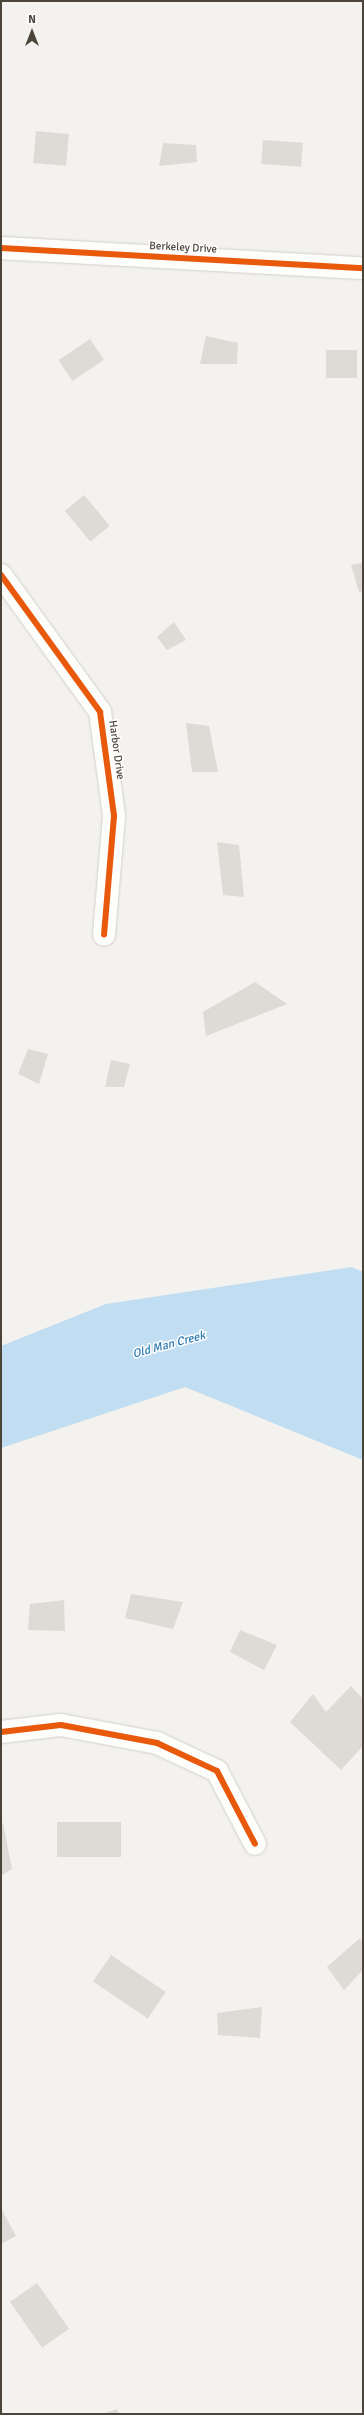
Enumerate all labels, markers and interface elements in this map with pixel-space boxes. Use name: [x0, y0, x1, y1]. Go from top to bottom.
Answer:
north arrow: [12, 12, 52, 52]
text: N: [28, 13, 36, 26]
street label: Berkeley Drive: [149, 240, 217, 256]
street label: Harbor Drive: [105, 720, 127, 780]
water label: Old Man Creek: [131, 1328, 207, 1362]

